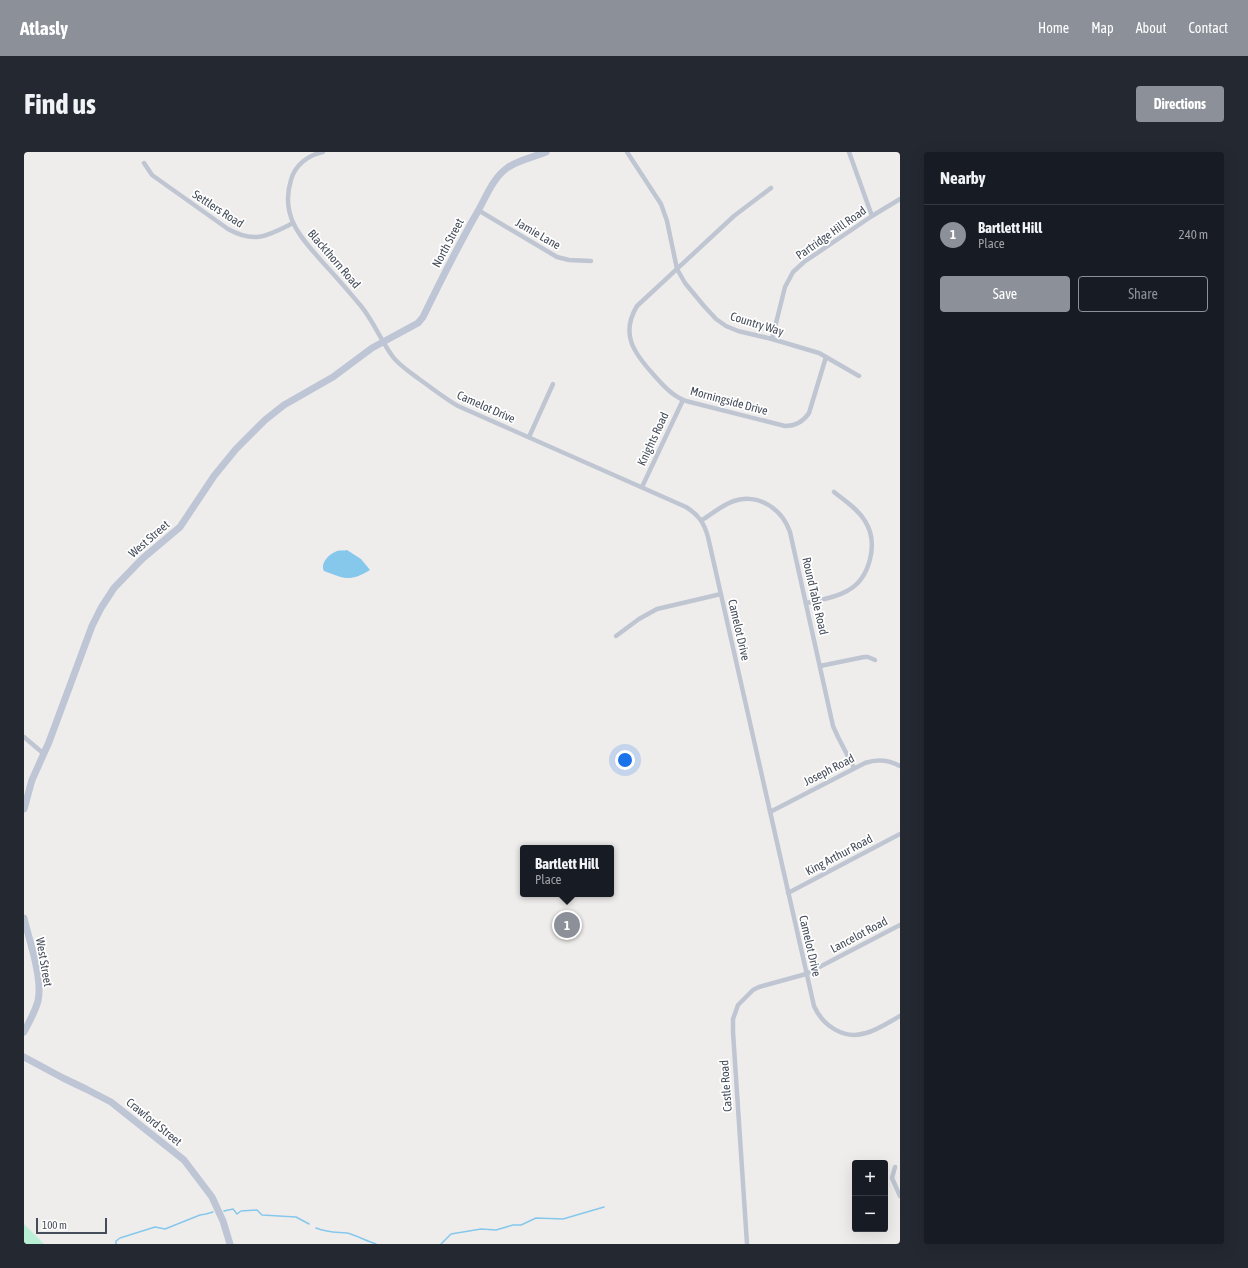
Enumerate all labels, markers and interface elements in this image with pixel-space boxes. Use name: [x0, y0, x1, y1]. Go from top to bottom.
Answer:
text: Atlasly: [20, 17, 68, 39]
text: Home: [1038, 20, 1069, 36]
text: Map: [1091, 20, 1114, 36]
text: About: [1136, 20, 1167, 36]
text: Contact: [1189, 20, 1228, 36]
button: Directions: [1136, 86, 1224, 122]
text: Find us: [24, 88, 96, 120]
text: Nearby: [940, 168, 986, 188]
street label: Settlers Road: [190, 187, 246, 231]
street label: Partridge Hill Road: [793, 204, 869, 262]
street label: North Street: [429, 216, 467, 270]
street label: Jamie Lane: [513, 216, 563, 252]
text: Bartlett Hill: [978, 219, 1042, 236]
street label: Blackthorn Road: [305, 227, 363, 291]
text: 1: [950, 227, 956, 242]
text: 240 m: [1179, 227, 1208, 242]
text: Place: [978, 236, 1005, 251]
button: Save: [940, 276, 1070, 312]
button: Share: [1078, 276, 1208, 312]
street label: Country Way: [729, 309, 785, 339]
street label: Morningside Drive: [689, 384, 769, 418]
street label: Camelot Drive: [455, 388, 517, 426]
street label: Knights Road: [634, 410, 672, 468]
street label: West Street: [126, 517, 173, 561]
street label: Round Table Road: [799, 556, 831, 636]
street label: Camelot Drive: [725, 598, 753, 662]
your location: [615, 750, 635, 770]
street label: Joseph Road: [801, 751, 857, 789]
street label: King Arthur Road: [803, 832, 875, 878]
popup: [520, 845, 614, 897]
text: Bartlett Hill: [535, 855, 599, 872]
text: Place: [535, 872, 562, 887]
pin: 1: [554, 910, 580, 940]
street label: Camelot Drive: [796, 914, 824, 978]
street label: Lancelot Road: [828, 914, 890, 956]
street label: West Street: [33, 936, 55, 988]
street label: Castle Road: [717, 1060, 735, 1112]
street label: Crawford Street: [123, 1095, 185, 1149]
map controls: [852, 1160, 888, 1232]
button: +: [852, 1160, 888, 1196]
button: −: [852, 1196, 888, 1232]
scale bar: [36, 1216, 107, 1235]
text: 100 m: [42, 1219, 67, 1231]

